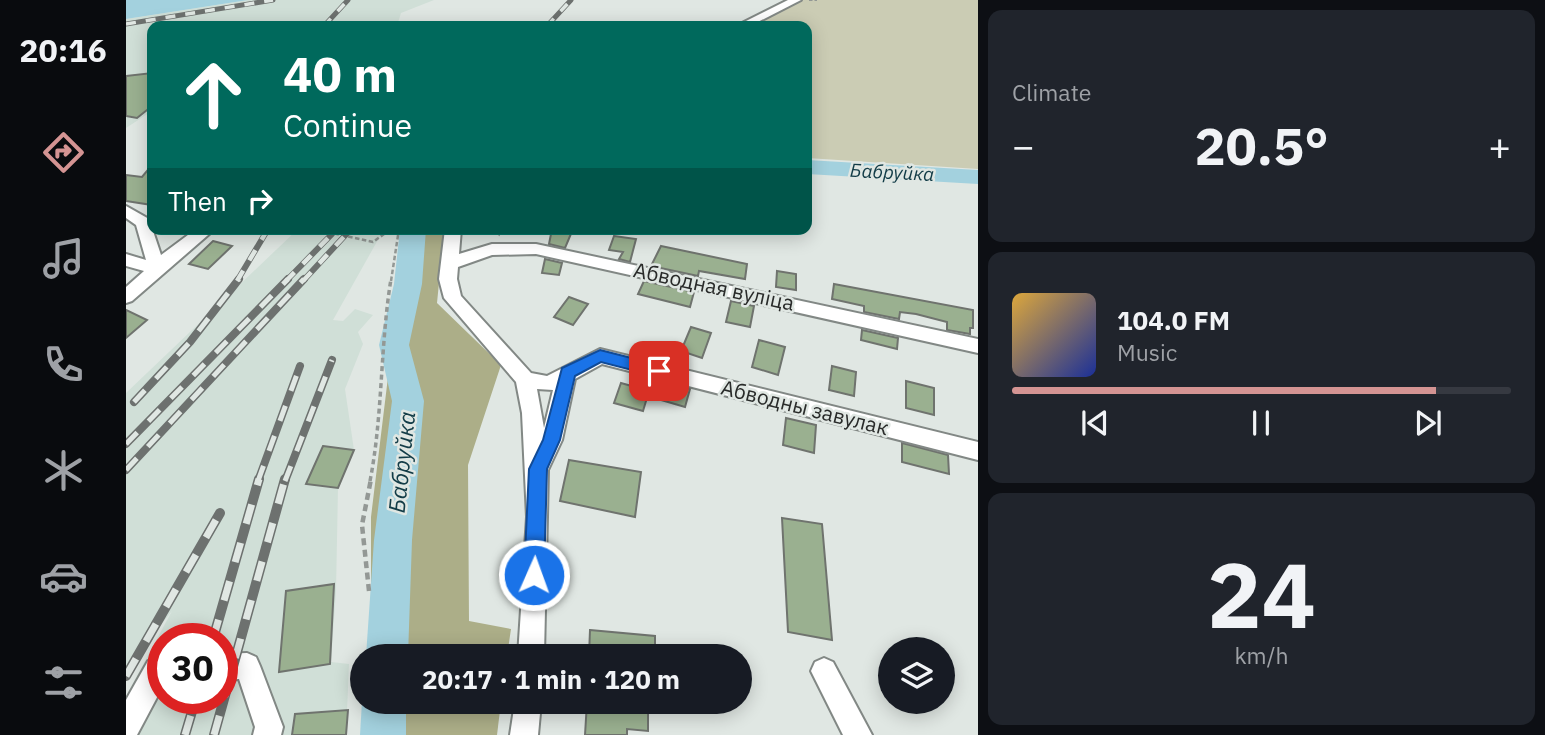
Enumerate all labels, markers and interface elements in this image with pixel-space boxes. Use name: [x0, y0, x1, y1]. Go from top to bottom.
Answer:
text: 20:16: [19, 29, 107, 71]
text: 40 m: [283, 42, 397, 105]
icon: ahead: [168, 49, 259, 140]
text: Climate: [1012, 77, 1091, 107]
text: Continue: [283, 104, 412, 146]
text: 20.5°: [1194, 112, 1329, 179]
text: −: [1012, 121, 1035, 170]
text: +: [1488, 121, 1511, 170]
icon: directions: [39, 128, 88, 177]
water label: Бабруйка: [849, 158, 935, 186]
icon: right: [241, 182, 279, 220]
text: Then: [168, 184, 227, 218]
icon: music: [39, 234, 88, 283]
street label: Абводная вуліца: [631, 255, 797, 317]
text: 104.0 FM: [1117, 303, 1230, 337]
text: Music: [1117, 337, 1177, 367]
icon: phone: [39, 340, 88, 389]
pin: [629, 341, 689, 401]
icon: arrive: [640, 352, 678, 390]
street label: Абводны завулак: [718, 373, 892, 441]
icon: previous: [1076, 404, 1114, 442]
icon: pause: [1242, 404, 1280, 442]
icon: next: [1409, 404, 1447, 442]
water label: Бабруйка: [381, 410, 421, 514]
icon: climate: [39, 446, 88, 495]
text: 24: [1207, 535, 1316, 653]
position arrow: [497, 538, 571, 612]
icon: car: [39, 552, 88, 601]
speed limit sign: 30: [147, 623, 238, 714]
map controls: [878, 637, 955, 714]
button: layers: [878, 637, 955, 714]
text: km/h: [1234, 640, 1289, 670]
icon: filters: [39, 658, 88, 707]
text: 20:17 · 1 min · 120 m: [422, 662, 680, 696]

